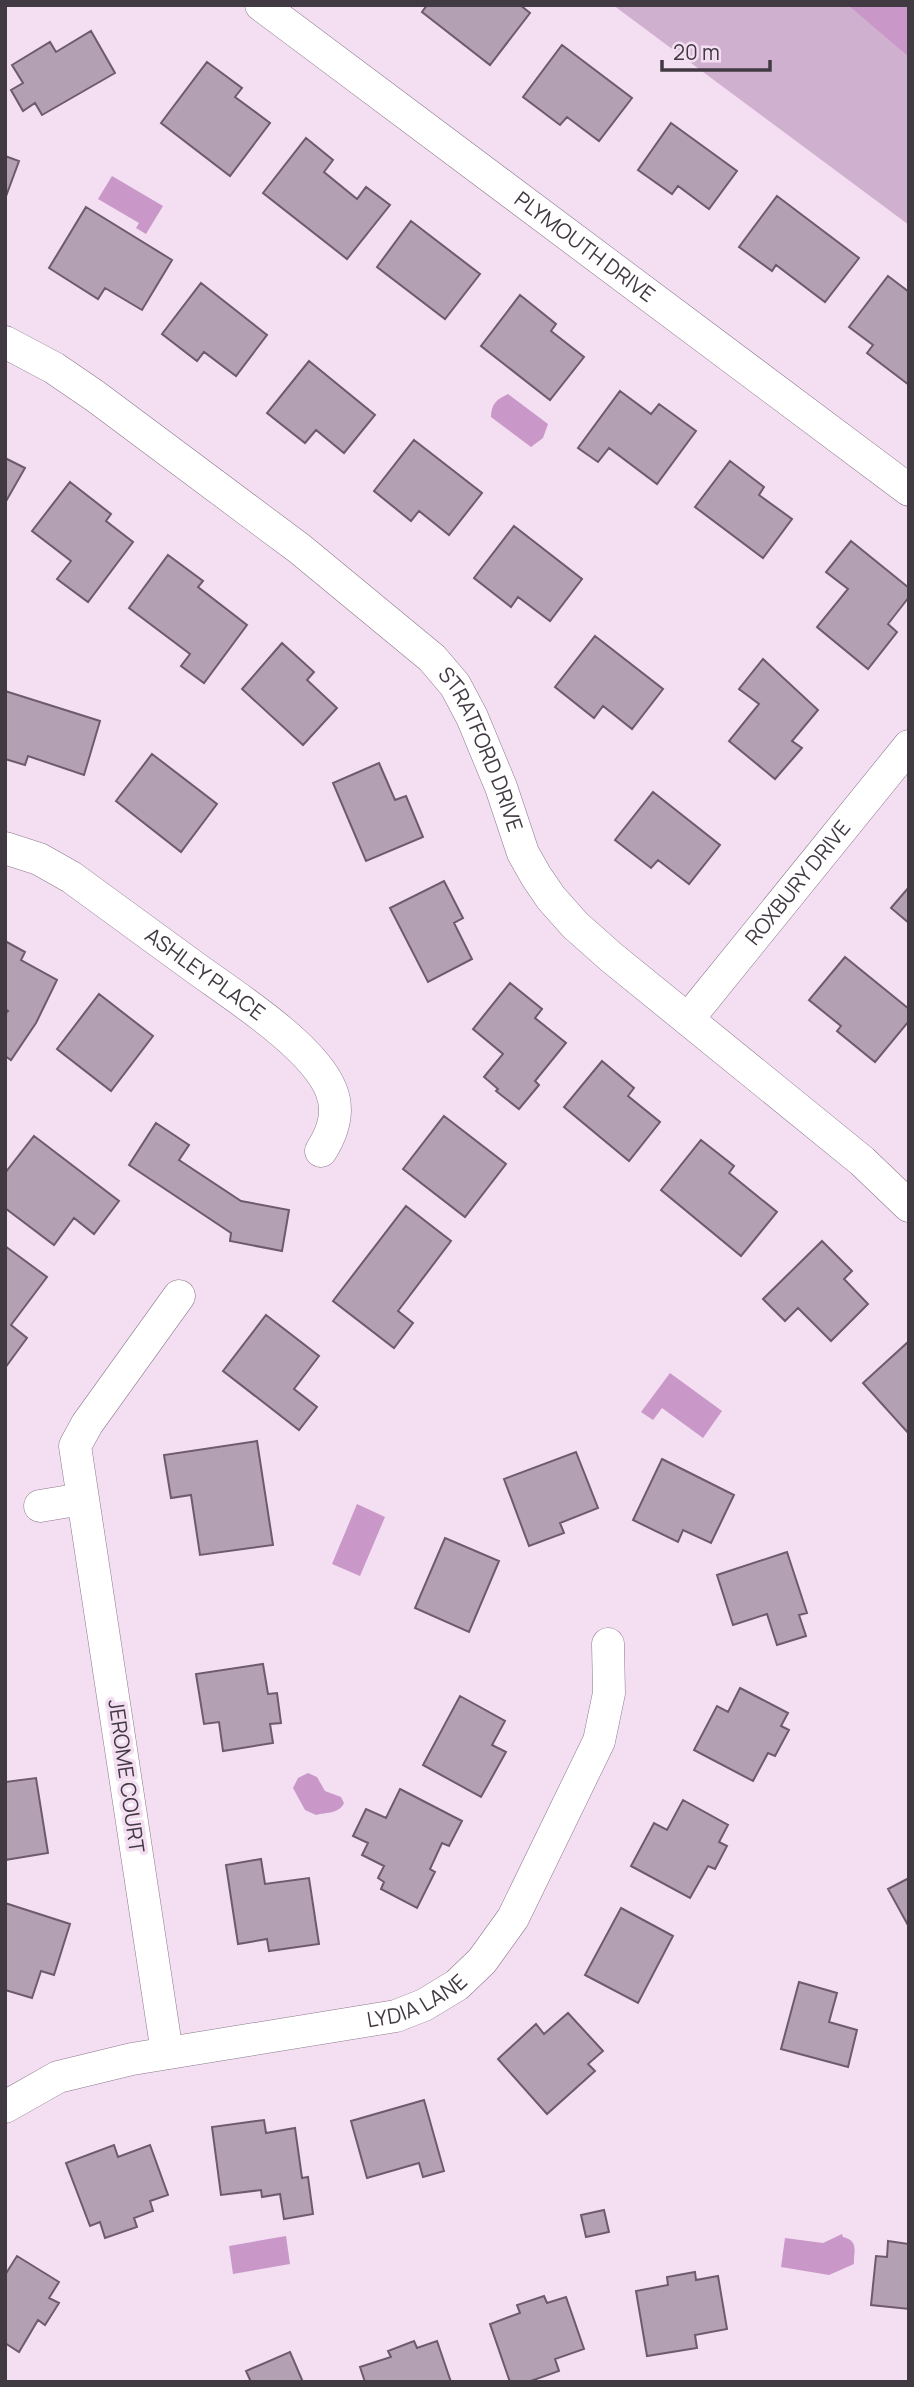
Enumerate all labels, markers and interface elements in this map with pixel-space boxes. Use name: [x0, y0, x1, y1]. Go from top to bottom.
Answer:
scale bar: [662, 28, 771, 72]
text: 20 m: [673, 38, 720, 66]
street label: PLYMOUTH DRIVE: [509, 185, 661, 308]
street label: STRATFORD DRIVE: [433, 661, 530, 835]
street label: ROXBURY DRIVE: [738, 814, 856, 951]
street label: ASHLEY PLACE: [140, 921, 271, 1026]
street label: JEROME COURT: [102, 1697, 152, 1855]
street label: LYDIA LANE: [365, 1968, 473, 2034]

